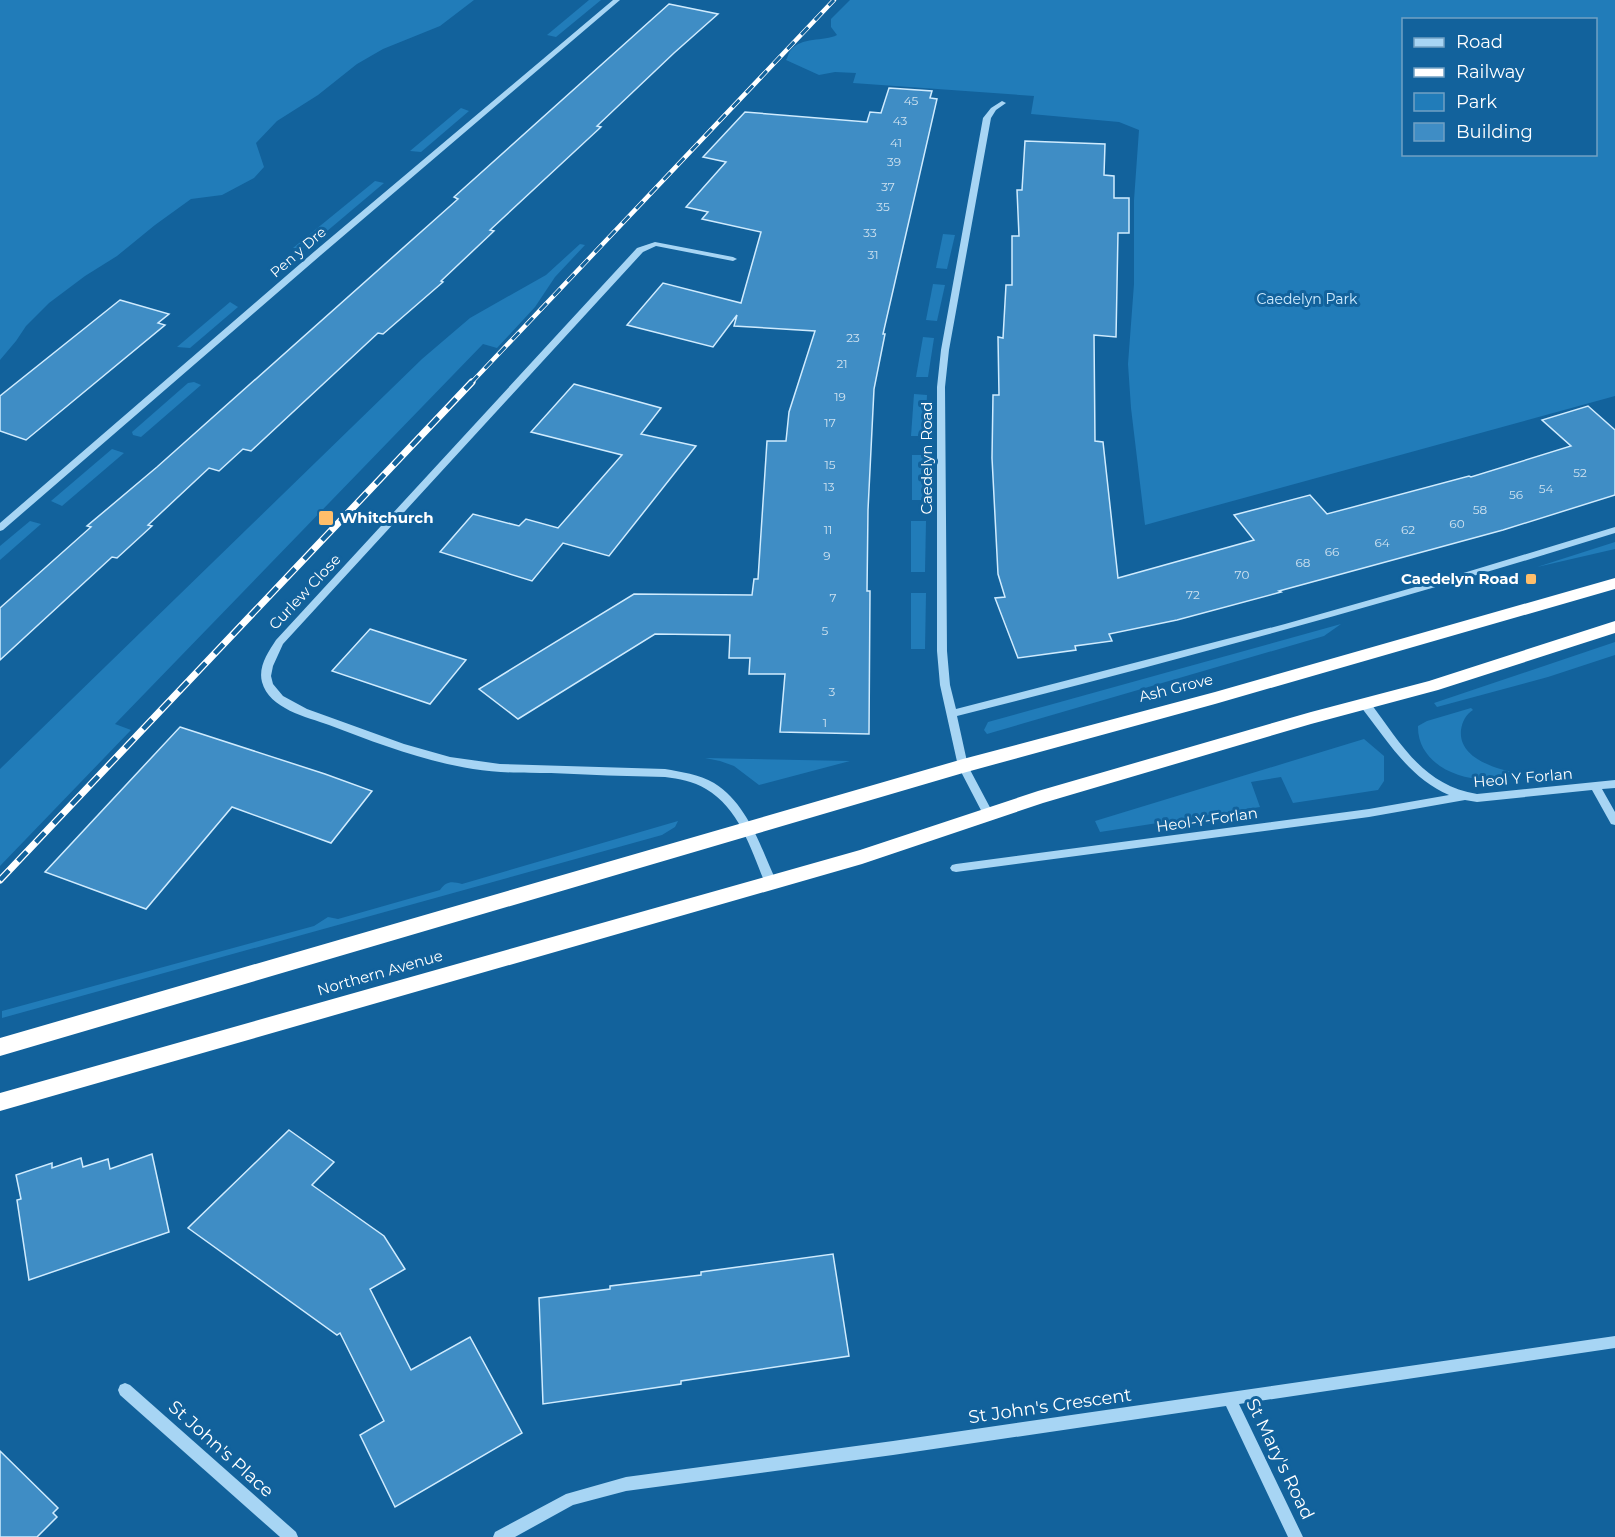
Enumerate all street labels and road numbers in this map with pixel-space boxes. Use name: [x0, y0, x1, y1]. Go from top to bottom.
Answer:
street label: Pen y Dre: [266, 223, 330, 281]
street label: Caedelyn Road: [917, 401, 936, 515]
street label: Curlew Close: [265, 550, 345, 634]
street label: Ash Grove: [1137, 669, 1215, 706]
street label: Heol Y Forlan: [1472, 764, 1573, 791]
street label: Heol-Y-Forlan: [1155, 803, 1259, 836]
street label: Northern Avenue: [315, 946, 445, 1000]
street label: St John's Crescent: [967, 1384, 1133, 1428]
street label: St Mary's Road: [1241, 1395, 1319, 1523]
street label: St John's Place: [164, 1396, 278, 1502]

